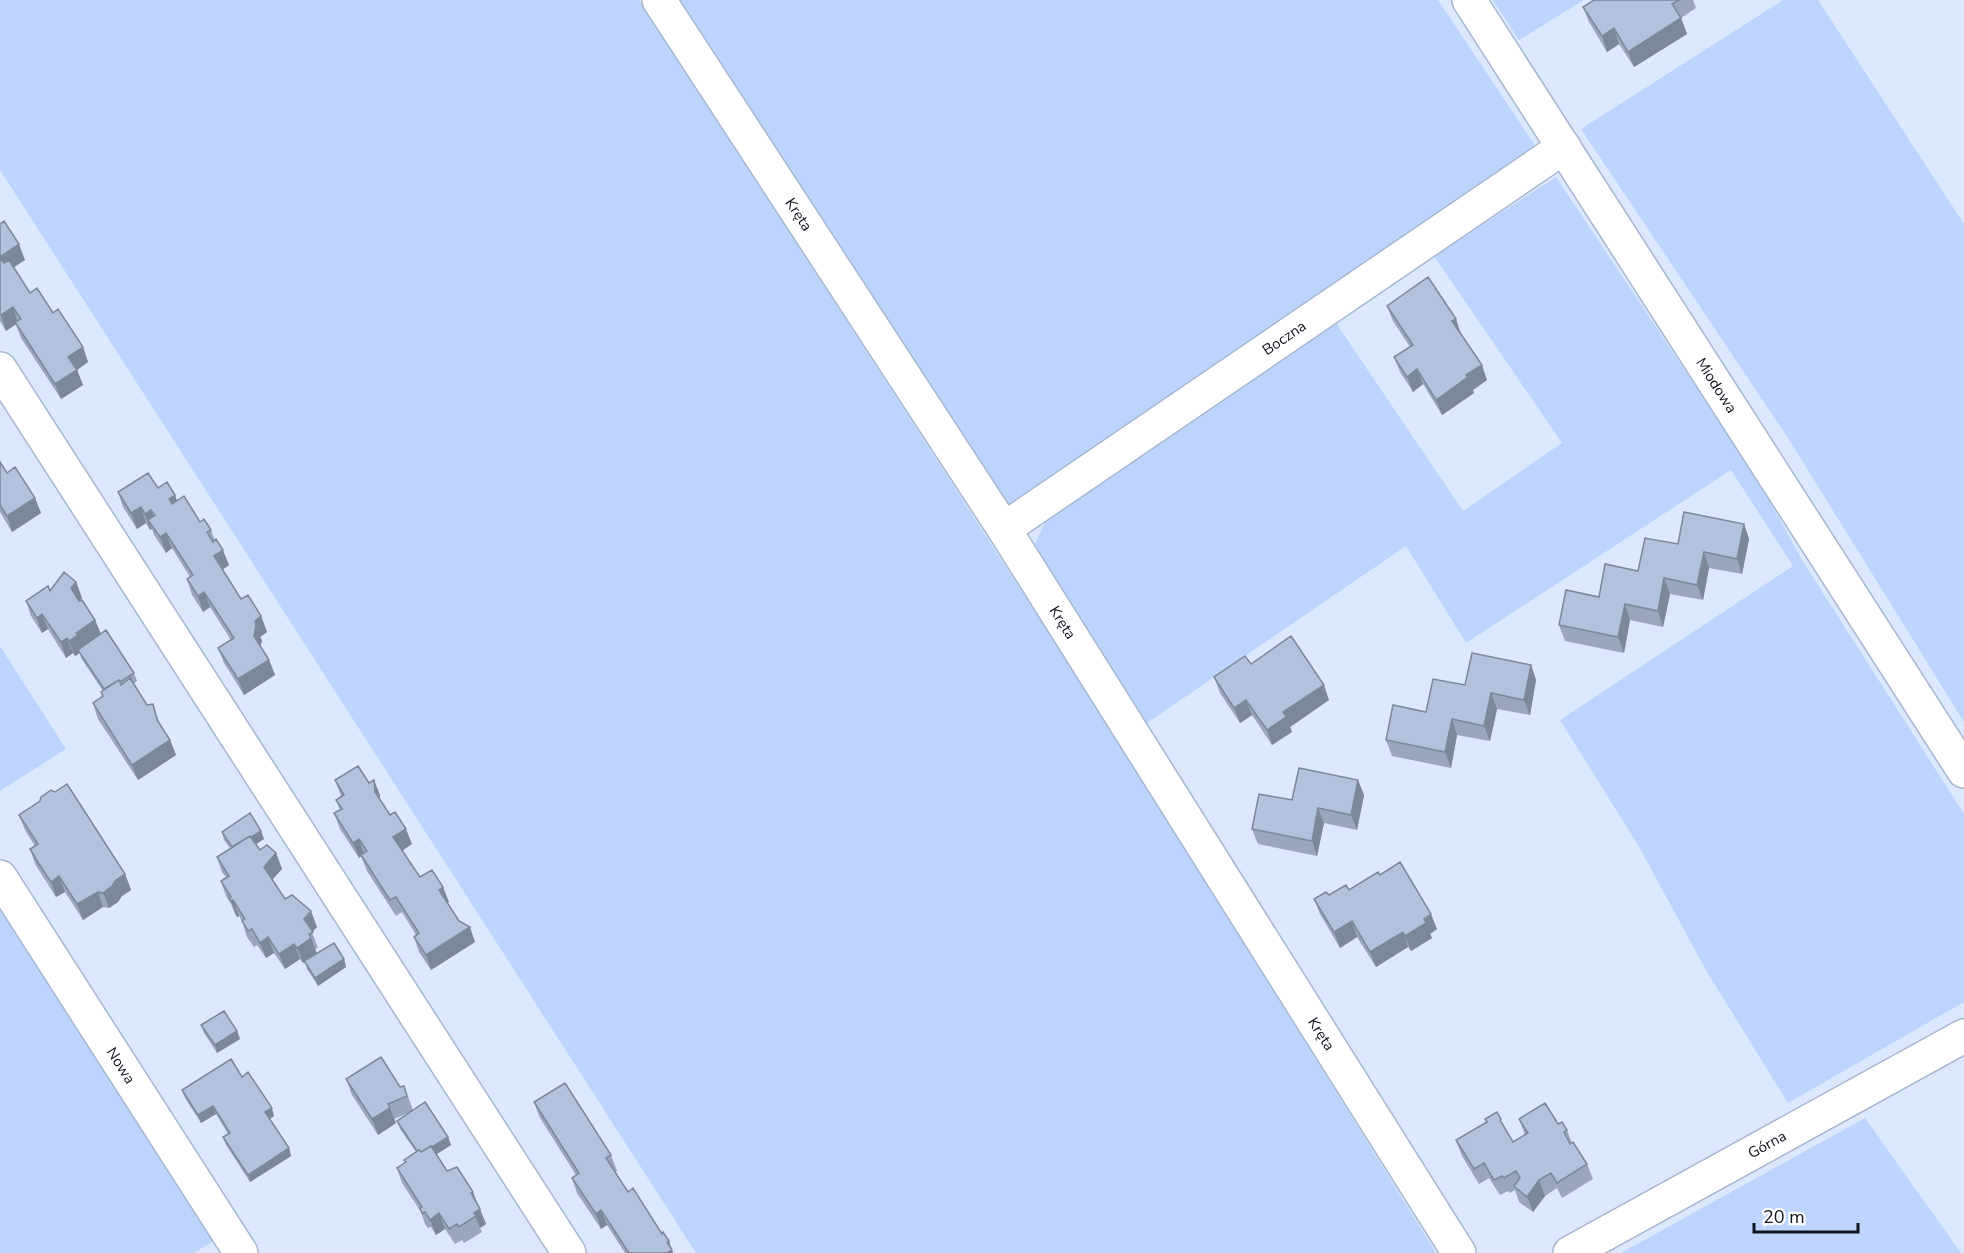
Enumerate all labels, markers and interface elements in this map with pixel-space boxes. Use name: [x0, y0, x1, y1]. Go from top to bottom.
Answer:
street label: Kręta: [781, 194, 817, 235]
street label: Boczna: [1258, 316, 1310, 360]
street label: Miodowa: [1691, 354, 1742, 417]
street label: Kręta: [1045, 602, 1081, 643]
street label: Kręta: [1303, 1013, 1339, 1055]
street label: Nowa: [102, 1043, 140, 1088]
street label: Górna: [1744, 1126, 1790, 1163]
scale bar: [1754, 1196, 1858, 1234]
text: 20 m: [1763, 1205, 1805, 1229]

